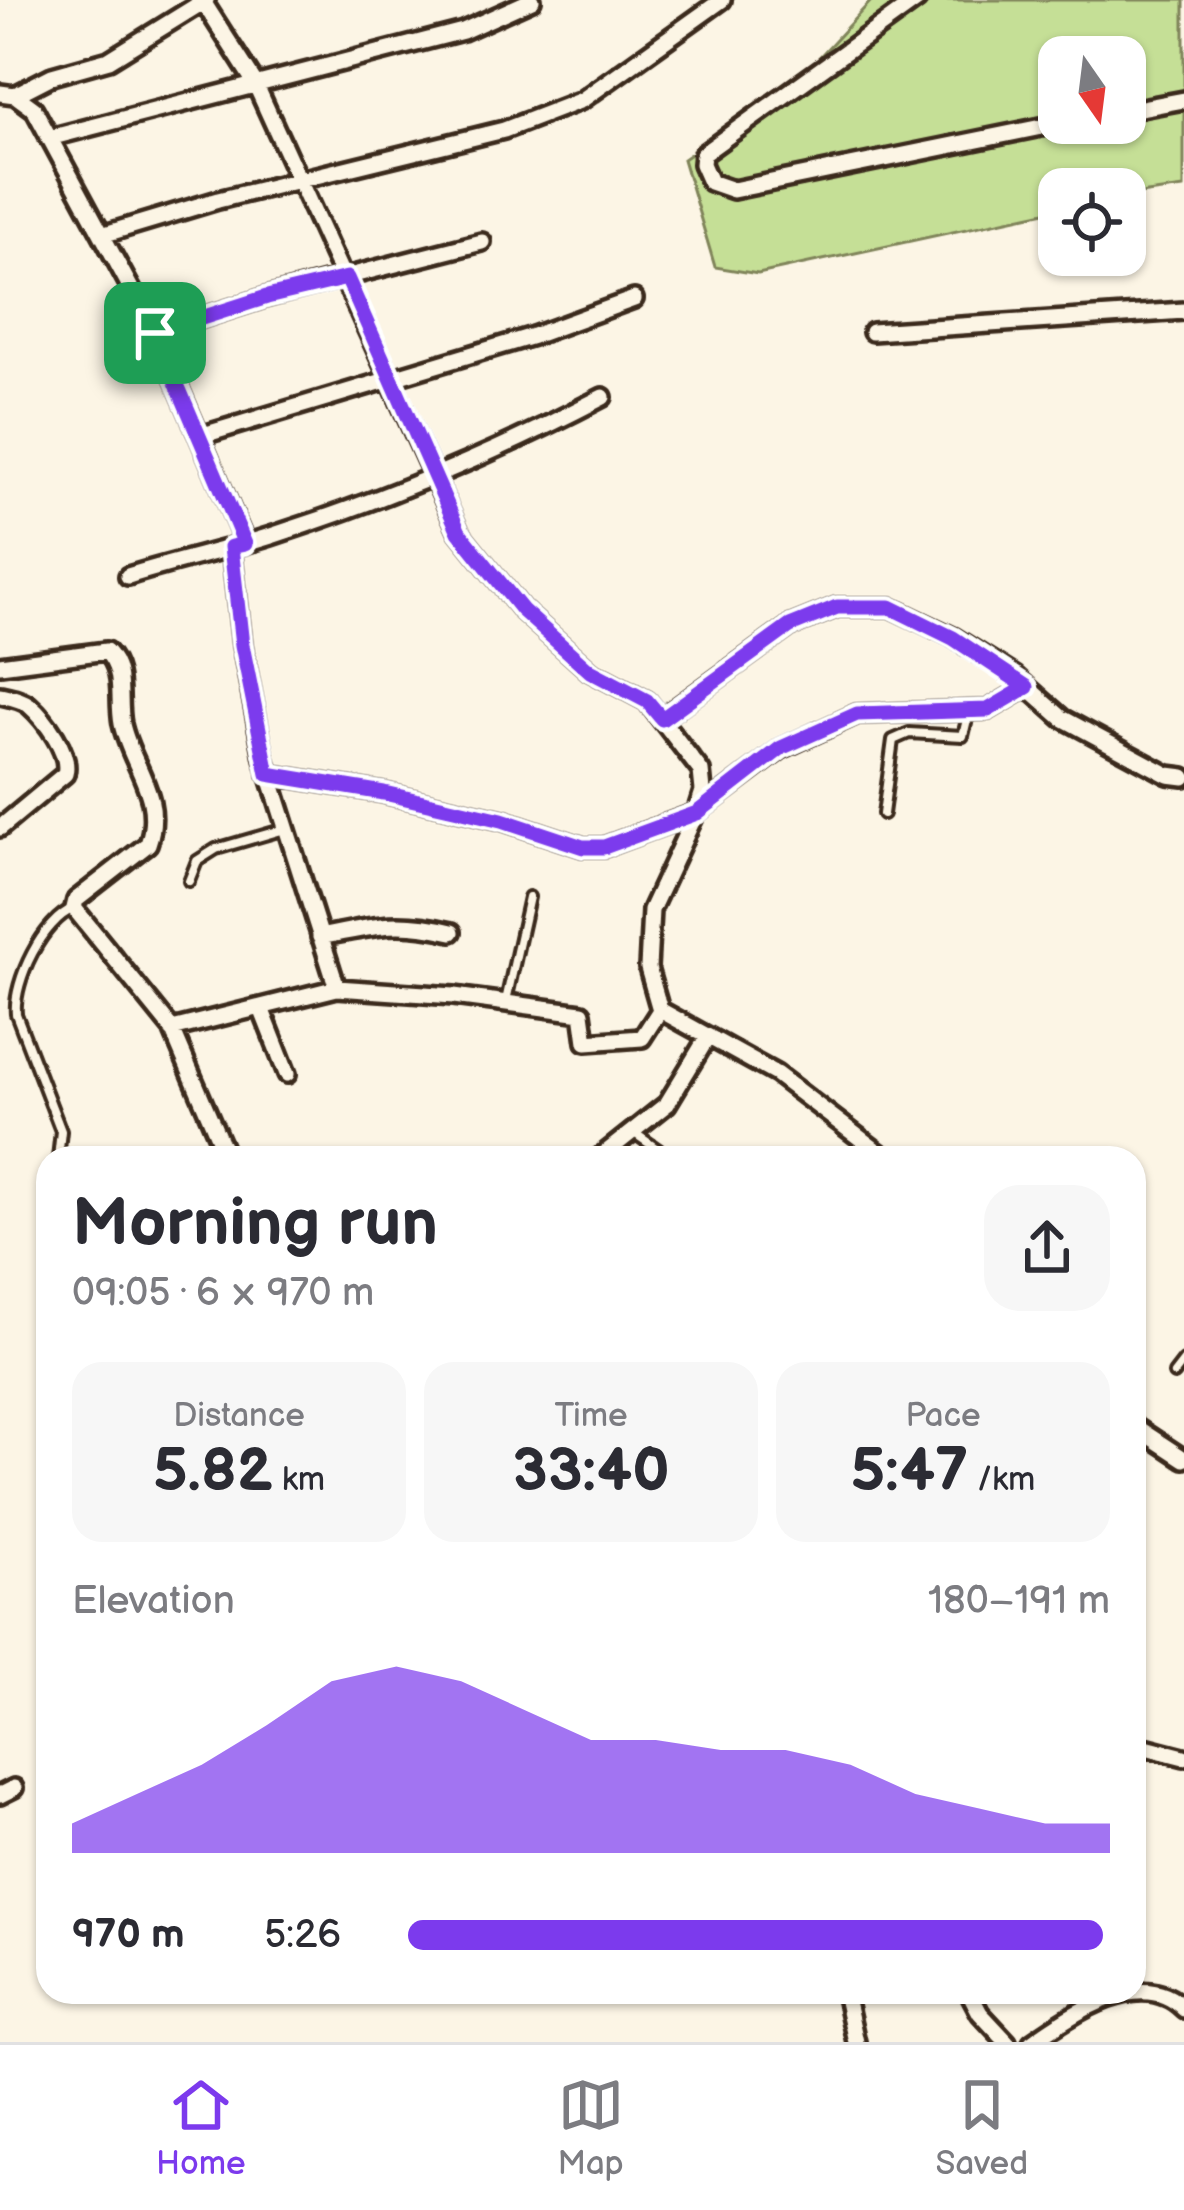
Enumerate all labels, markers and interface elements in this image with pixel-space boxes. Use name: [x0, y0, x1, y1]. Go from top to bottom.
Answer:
north arrow: [1038, 36, 1146, 144]
map controls: [1038, 36, 1146, 276]
button: locate: [1038, 168, 1146, 276]
pin: [104, 282, 206, 384]
icon: arrive: [122, 300, 188, 366]
text: Morning run: [72, 1185, 438, 1264]
button: share: [984, 1185, 1110, 1311]
text: 09:05 · 6 × 970 m: [72, 1270, 374, 1317]
text: Distance: [173, 1396, 305, 1436]
text: Time: [554, 1396, 628, 1436]
text: Pace: [905, 1396, 981, 1436]
text: 5.82: [153, 1436, 273, 1508]
text: 33:40: [512, 1436, 670, 1508]
text: 5:47: [851, 1436, 968, 1508]
text: km: [273, 1460, 325, 1500]
text: /km: [968, 1460, 1035, 1500]
text: Elevation: [72, 1578, 235, 1625]
text: 180–191 m: [928, 1578, 1110, 1625]
text: 970 m: [72, 1912, 184, 1959]
text: 5:26: [264, 1912, 341, 1959]
tab: Home: [156, 2072, 246, 2184]
tab: Map: [557, 2072, 624, 2184]
tab: Saved: [936, 2072, 1028, 2184]

